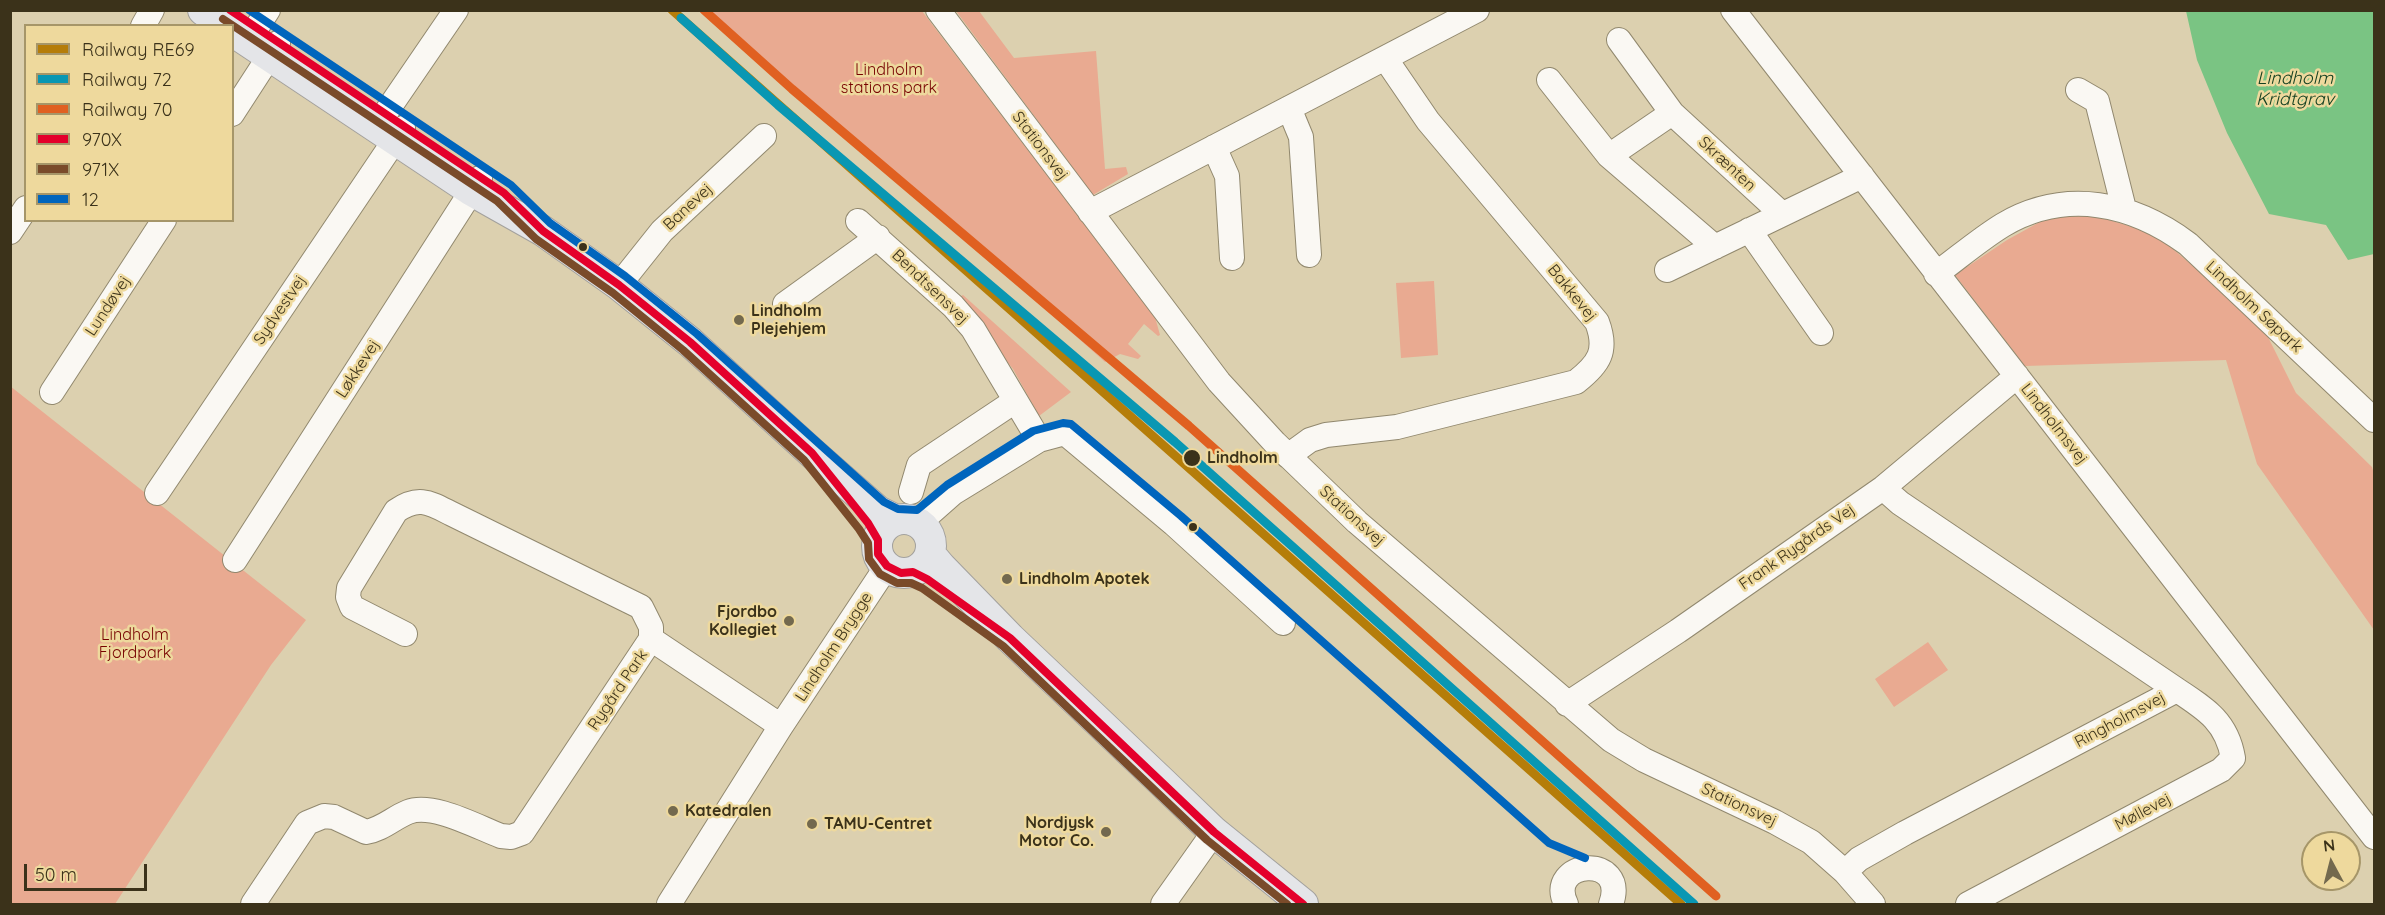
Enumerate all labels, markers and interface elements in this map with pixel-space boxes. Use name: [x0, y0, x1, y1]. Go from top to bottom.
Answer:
legend: [24, 24, 234, 222]
text: Railway RE69: [82, 38, 194, 61]
park label: Lindholm stations park: [841, 60, 937, 98]
text: Railway 72: [82, 68, 172, 91]
water label: Lindholm Kridtgrav: [2256, 68, 2334, 110]
text: Railway 70: [82, 98, 172, 121]
street label: Stationsvej: [1008, 108, 1072, 184]
text: 970X: [82, 128, 122, 151]
street label: Skrænten: [1694, 133, 1760, 195]
text: 971X: [82, 158, 119, 181]
street label: Banevej: [659, 179, 717, 235]
text: 12: [82, 188, 99, 211]
unlabelled marker: [577, 241, 589, 253]
street label: Bendtsensvej: [888, 246, 972, 328]
street label: Lindholm Søpark: [2202, 257, 2306, 357]
street label: Bakkevej: [1543, 261, 1601, 325]
street label: Lundøvej: [81, 272, 135, 340]
street label: Sydvestvej: [250, 272, 310, 348]
place label: Lindholm Plejehjem: [751, 301, 826, 339]
marker: Lindholm Plejehjem: [732, 313, 746, 327]
street label: Løkkevej: [332, 336, 384, 402]
street label: Lindholmsvej: [2017, 380, 2091, 468]
marker: Lindholm: [1182, 448, 1202, 468]
place label: Lindholm: [1207, 448, 1278, 468]
street label: Stationsvej: [1315, 482, 1389, 550]
street label: Frank Rygårds Vej: [1735, 500, 1859, 594]
unlabelled marker: [1187, 521, 1199, 533]
place label: Lindholm Apotek: [1019, 569, 1150, 589]
marker: Lindholm Apotek: [1000, 572, 1014, 586]
street label: Lindholm Brygge: [792, 589, 876, 705]
place label: Fjordbo Kollegiet: [709, 602, 777, 640]
marker: Fjordbo Kollegiet: [782, 614, 796, 628]
park label: Lindholm Fjordpark: [99, 625, 171, 663]
street label: Rygård Park: [584, 646, 652, 734]
street label: Ringholmsvej: [2072, 688, 2168, 752]
street label: Stationsvej: [1698, 779, 1780, 831]
street label: Møllevej: [2112, 789, 2174, 835]
place label: Katedralen: [685, 801, 771, 821]
marker: Katedralen: [666, 804, 680, 818]
place label: Nordjysk Motor Co.: [1019, 813, 1094, 851]
place label: TAMU-Centret: [824, 814, 932, 834]
marker: TAMU-Centret: [805, 817, 819, 831]
marker: Nordjysk Motor Co.: [1099, 825, 1113, 839]
north arrow: [2301, 831, 2361, 891]
text: N: [2322, 834, 2336, 856]
scale bar: [27, 852, 150, 890]
text: 50 m: [35, 863, 77, 886]

